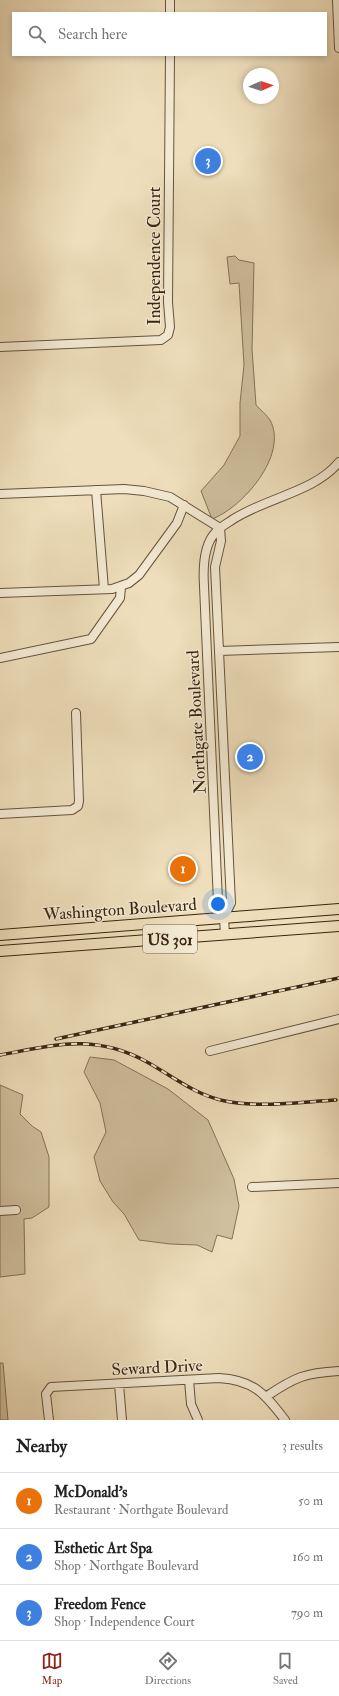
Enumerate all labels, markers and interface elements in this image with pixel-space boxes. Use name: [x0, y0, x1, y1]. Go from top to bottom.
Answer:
search box: [12, 12, 327, 56]
icon: search: [26, 23, 48, 45]
text: Search here: [58, 25, 127, 44]
north arrow: [243, 68, 279, 104]
pin: 3: [195, 146, 221, 176]
street label: Independence Court: [144, 186, 166, 325]
street label: Northgate Boulevard: [182, 649, 211, 794]
pin: 2: [237, 742, 263, 772]
pin: 1: [170, 854, 196, 884]
street label: Washington Boulevard: [42, 894, 198, 925]
your location: [208, 894, 228, 914]
road number: US 301: [143, 925, 197, 953]
street label: Seward Drive: [111, 1355, 203, 1380]
text: Nearby: [16, 1436, 67, 1457]
text: 3 results: [282, 1438, 323, 1454]
text: McDonald's: [54, 1483, 127, 1502]
text: 1: [27, 1493, 31, 1509]
text: 50 m: [298, 1493, 323, 1509]
text: Restaurant · Northgate Boulevard: [54, 1502, 228, 1518]
text: Esthetic Art Spa: [54, 1539, 152, 1558]
text: 2: [26, 1549, 32, 1565]
text: 160 m: [292, 1549, 323, 1565]
text: Shop · Northgate Boulevard: [54, 1558, 199, 1574]
text: Freedom Fence: [54, 1595, 146, 1614]
text: 3: [27, 1605, 32, 1621]
text: 790 m: [291, 1605, 323, 1621]
text: Shop · Independence Court: [54, 1614, 195, 1630]
tab: Map: [41, 1650, 63, 1687]
tab: Directions: [145, 1650, 191, 1687]
tab: Saved: [273, 1650, 298, 1687]

